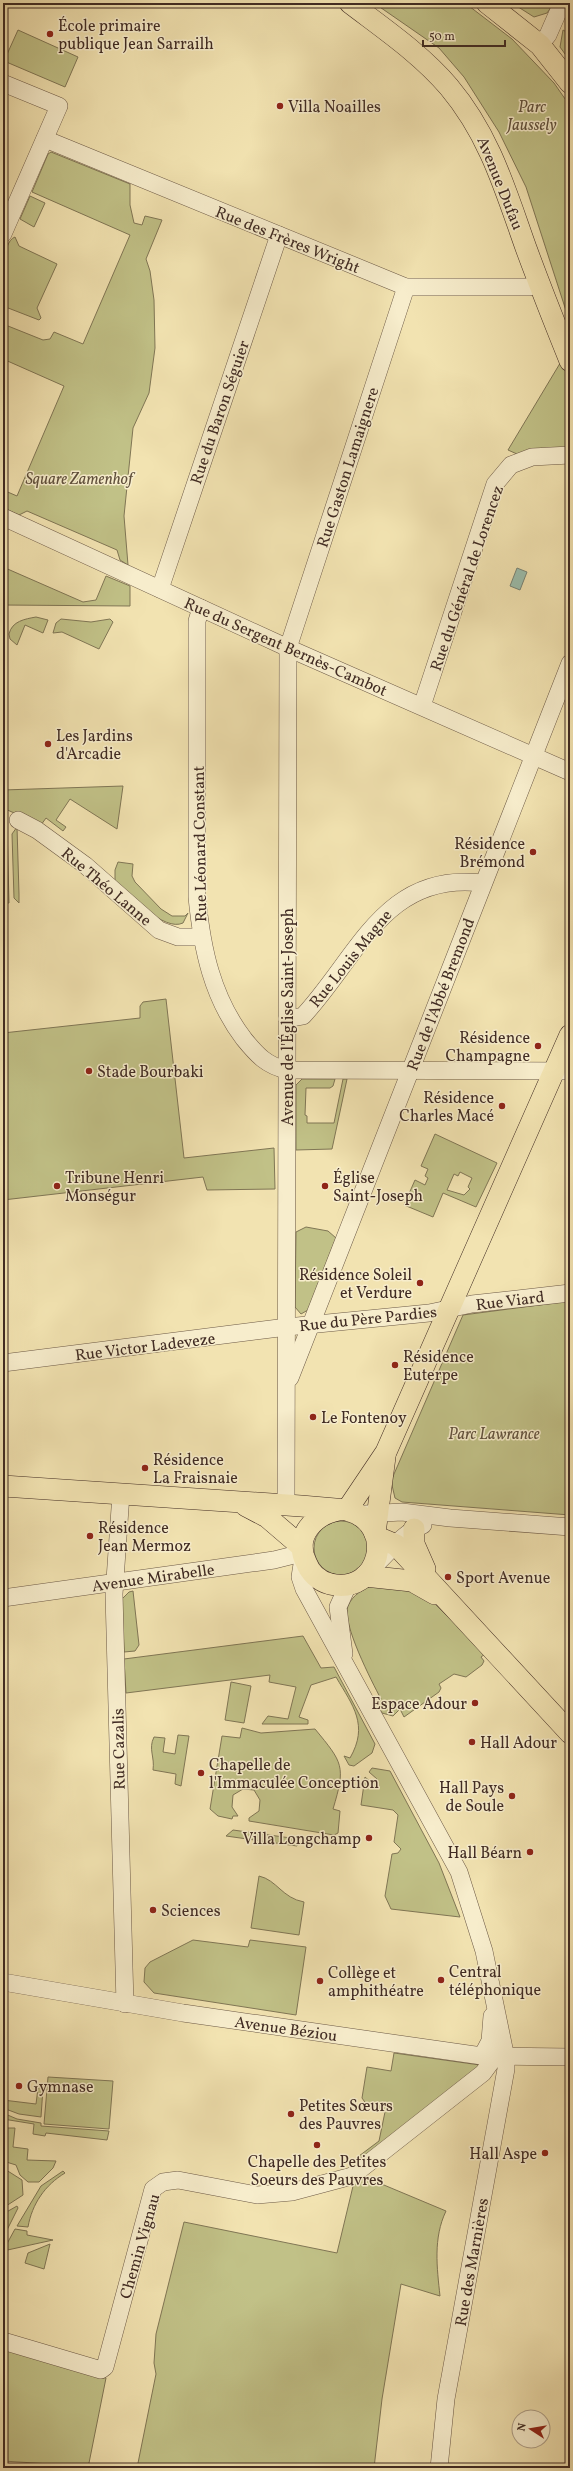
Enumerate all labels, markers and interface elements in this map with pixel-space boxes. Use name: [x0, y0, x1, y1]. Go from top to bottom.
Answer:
place label: École primaire publique Jean Sarrailh: [58, 16, 214, 56]
scale bar: [423, 22, 505, 48]
marker: École primaire publique Jean Sarrailh: [45, 29, 55, 39]
text: 50 m: [429, 29, 455, 45]
place label: Villa Noailles: [288, 97, 381, 119]
park label: Parc Jaussely: [505, 97, 557, 137]
marker: Villa Noailles: [275, 101, 285, 111]
street label: Avenue Dufau: [470, 134, 528, 234]
street label: Rue des Frères Wright: [212, 202, 363, 280]
street label: Rue du Baron Séguier: [186, 338, 256, 487]
street label: Rue Gaston Lamaignere: [313, 385, 385, 551]
park label: Square Zamenhof: [25, 469, 136, 491]
street label: Rue du Général de Lorencez: [426, 483, 510, 674]
street label: Rue du Sergent Bernès-Cambot: [180, 593, 390, 703]
place label: Les Jardins d'Arcadie: [56, 726, 133, 766]
marker: Les Jardins d'Arcadie: [43, 739, 53, 749]
street label: Rue Léonard Constant: [189, 765, 213, 922]
place label: Résidence Brémond: [454, 834, 525, 874]
street label: Rue Théo Lanne: [56, 843, 156, 932]
marker: Résidence Brémond: [528, 847, 538, 857]
street label: Rue Louis Magne: [305, 906, 398, 1013]
street label: Avenue de l'Église Saint-Joseph: [278, 908, 300, 1126]
street label: Rue de l'Abbé Bremond: [403, 915, 481, 1074]
place label: Résidence Champagne: [445, 1028, 530, 1068]
marker: Résidence Champagne: [533, 1041, 543, 1051]
place label: Stade Bourbaki: [97, 1062, 204, 1084]
marker: Stade Bourbaki: [84, 1066, 94, 1076]
place label: Résidence Charles Macé: [399, 1088, 494, 1128]
marker: Résidence Charles Macé: [497, 1101, 507, 1111]
place label: Tribune Henri Monségur: [65, 1168, 164, 1208]
place label: Église Saint-Joseph: [333, 1168, 423, 1208]
marker: Tribune Henri Monségur: [52, 1181, 62, 1191]
marker: Église Saint-Joseph: [320, 1181, 330, 1191]
place label: Résidence Soleil et Verdure: [299, 1265, 412, 1305]
marker: Résidence Soleil et Verdure: [415, 1278, 425, 1288]
street label: Rue Viard: [475, 1287, 546, 1317]
street label: Rue du Père Pardies: [298, 1302, 438, 1338]
street label: Rue Victor Ladeveze: [74, 1328, 217, 1368]
place label: Résidence Euterpe: [403, 1347, 474, 1387]
marker: Résidence Euterpe: [390, 1360, 400, 1370]
place label: Le Fontenoy: [321, 1408, 407, 1430]
marker: Le Fontenoy: [308, 1412, 318, 1422]
park label: Parc Lawrance: [448, 1424, 540, 1446]
place label: Résidence La Fraisnaie: [153, 1450, 238, 1490]
marker: Résidence La Fraisnaie: [140, 1463, 150, 1473]
place label: Résidence Jean Mermoz: [98, 1518, 191, 1558]
marker: Résidence Jean Mermoz: [85, 1531, 95, 1541]
street label: Avenue Mirabelle: [91, 1559, 216, 1598]
place label: Sport Avenue: [456, 1568, 550, 1590]
marker: Sport Avenue: [443, 1572, 453, 1582]
place label: Espace Adour: [371, 1694, 467, 1716]
marker: Espace Adour: [470, 1698, 480, 1708]
street label: Rue Cazalis: [108, 1708, 132, 1790]
place label: Hall Adour: [480, 1733, 557, 1755]
marker: Hall Adour: [467, 1737, 477, 1747]
place label: Chapelle de l'Immaculée Conception: [209, 1755, 379, 1795]
marker: Chapelle de l'Immaculée Conception: [196, 1768, 206, 1778]
place label: Hall Pays de Soule: [439, 1778, 504, 1818]
marker: Hall Pays de Soule: [507, 1791, 517, 1801]
place label: Villa Longchamp: [242, 1829, 361, 1851]
marker: Villa Longchamp: [364, 1833, 374, 1843]
place label: Hall Béarn: [447, 1843, 522, 1865]
marker: Hall Béarn: [525, 1847, 535, 1857]
place label: Sciences: [161, 1901, 221, 1923]
marker: Sciences: [148, 1905, 158, 1915]
place label: Central téléphonique: [449, 1962, 541, 2002]
place label: Collège et amphithéatre: [328, 1963, 424, 2003]
marker: Central téléphonique: [436, 1975, 446, 1985]
marker: Collège et amphithéatre: [315, 1976, 325, 1986]
street label: Avenue Béziou: [233, 2012, 338, 2048]
place label: Gymnase: [27, 2077, 93, 2099]
marker: Gymnase: [14, 2081, 24, 2091]
place label: Petites Sœurs des Pauvres: [299, 2096, 393, 2136]
marker: Petites Sœurs des Pauvres: [286, 2109, 296, 2119]
marker: Chapelle des Petites Soeurs des Pauvres: [312, 2140, 322, 2150]
place label: Hall Aspe: [469, 2144, 537, 2166]
marker: Hall Aspe: [540, 2148, 550, 2158]
place label: Chapelle des Petites Soeurs des Pauvres: [248, 2152, 386, 2192]
street label: Chemin Vignau: [115, 2191, 166, 2302]
street label: Rue des Marnières: [451, 2196, 495, 2328]
north arrow: [511, 2409, 551, 2449]
text: N: [515, 2422, 531, 2433]

